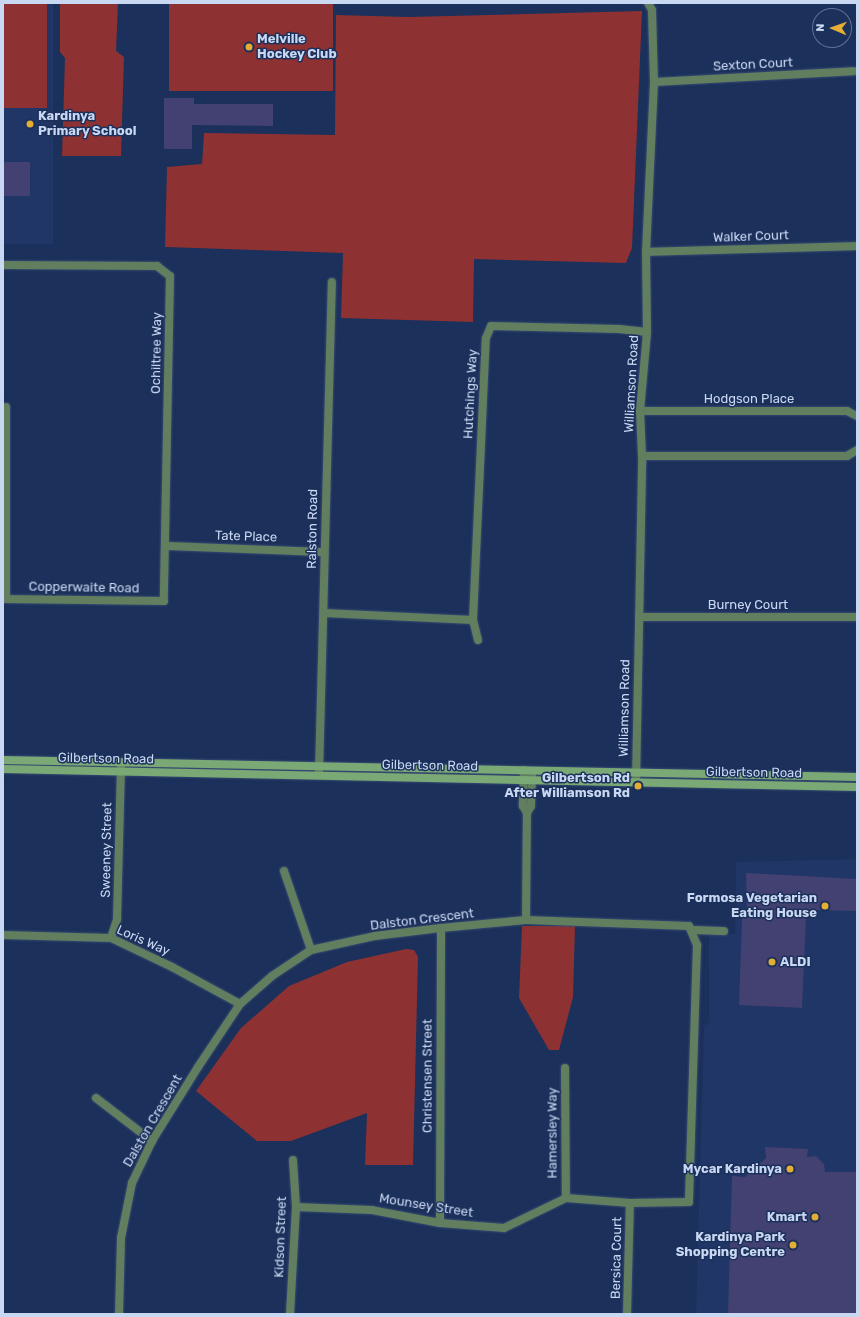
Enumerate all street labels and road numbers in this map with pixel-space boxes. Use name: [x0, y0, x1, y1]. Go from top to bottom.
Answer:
street label: Sexton Court: [713, 55, 793, 75]
street label: Walker Court: [713, 228, 789, 246]
street label: Ochiltree Way: [148, 312, 166, 394]
street label: Williamson Road: [622, 335, 642, 433]
street label: Hutchings Way: [461, 349, 481, 439]
street label: Hodgson Place: [704, 391, 794, 407]
street label: Ralston Road: [305, 489, 321, 569]
street label: Tate Place: [215, 528, 277, 546]
street label: Copperwaite Road: [29, 579, 139, 597]
street label: Burney Court: [708, 597, 788, 613]
street label: Williamson Road: [616, 659, 634, 757]
street label: Gilbertson Road: [58, 750, 154, 768]
street label: Gilbertson Road: [382, 757, 478, 775]
street label: Gilbertson Road: [706, 764, 802, 782]
street label: Sweeney Street: [98, 802, 116, 898]
street label: Dalston Crescent: [369, 906, 475, 934]
street label: Loris Way: [114, 922, 172, 960]
street label: Christensen Street: [420, 1019, 436, 1133]
street label: Dalston Crescent: [120, 1072, 186, 1170]
street label: Hamersley Way: [545, 1087, 561, 1179]
street label: Mounsey Street: [378, 1191, 474, 1221]
street label: Kidson Street: [272, 1196, 290, 1278]
street label: Bersica Court: [608, 1217, 626, 1299]

